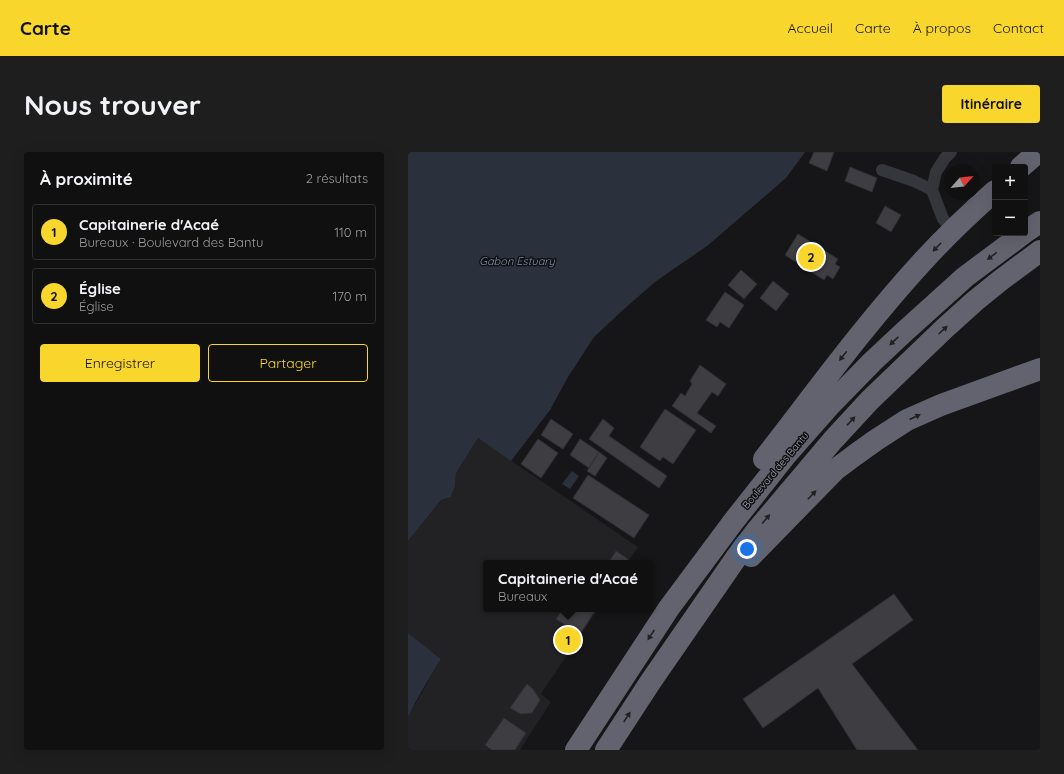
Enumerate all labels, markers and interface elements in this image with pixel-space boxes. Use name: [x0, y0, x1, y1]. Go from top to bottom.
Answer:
text: Carte: [20, 16, 71, 40]
text: Accueil: [787, 19, 833, 37]
text: Carte: [855, 19, 891, 37]
text: À propos: [913, 19, 971, 37]
text: Contact: [993, 19, 1044, 37]
button: Itinéraire: [942, 85, 1040, 123]
text: Nous trouver: [24, 87, 201, 122]
north arrow: [944, 164, 980, 200]
map controls: [992, 164, 1028, 236]
button: +: [992, 164, 1028, 200]
text: À proximité: [40, 168, 133, 189]
text: 2 résultats: [306, 170, 368, 186]
button: −: [992, 200, 1028, 236]
text: Capitainerie d'Acaé: [79, 215, 219, 234]
text: 1: [51, 224, 57, 240]
text: 110 m: [334, 224, 367, 240]
text: Bureaux · Boulevard des Bantu: [79, 234, 263, 250]
pin: 2: [798, 242, 824, 272]
one-way arrow: [932, 242, 941, 252]
one-way arrow: [987, 252, 998, 260]
water label: Gabon Estuary: [479, 254, 556, 268]
text: Église: [79, 279, 121, 298]
text: 2: [50, 288, 58, 304]
text: 170 m: [332, 288, 367, 304]
text: Église: [79, 298, 114, 314]
one-way arrow: [938, 325, 948, 334]
one-way arrow: [889, 336, 899, 346]
button: Enregistrer: [40, 344, 200, 382]
button: Partager: [208, 344, 368, 382]
one-way arrow: [839, 351, 847, 362]
one-way arrow: [909, 414, 920, 420]
one-way arrow: [846, 415, 855, 426]
street label: Boulevard des Bantu: [739, 429, 811, 511]
one-way arrow: [807, 490, 817, 500]
one-way arrow: [761, 514, 770, 524]
your location: [737, 539, 757, 559]
popup: [483, 560, 653, 612]
text: Capitainerie d'Acaé: [498, 569, 638, 588]
text: Bureaux: [498, 588, 547, 604]
pin: 1: [555, 625, 581, 655]
one-way arrow: [647, 630, 655, 640]
one-way arrow: [623, 712, 631, 723]

